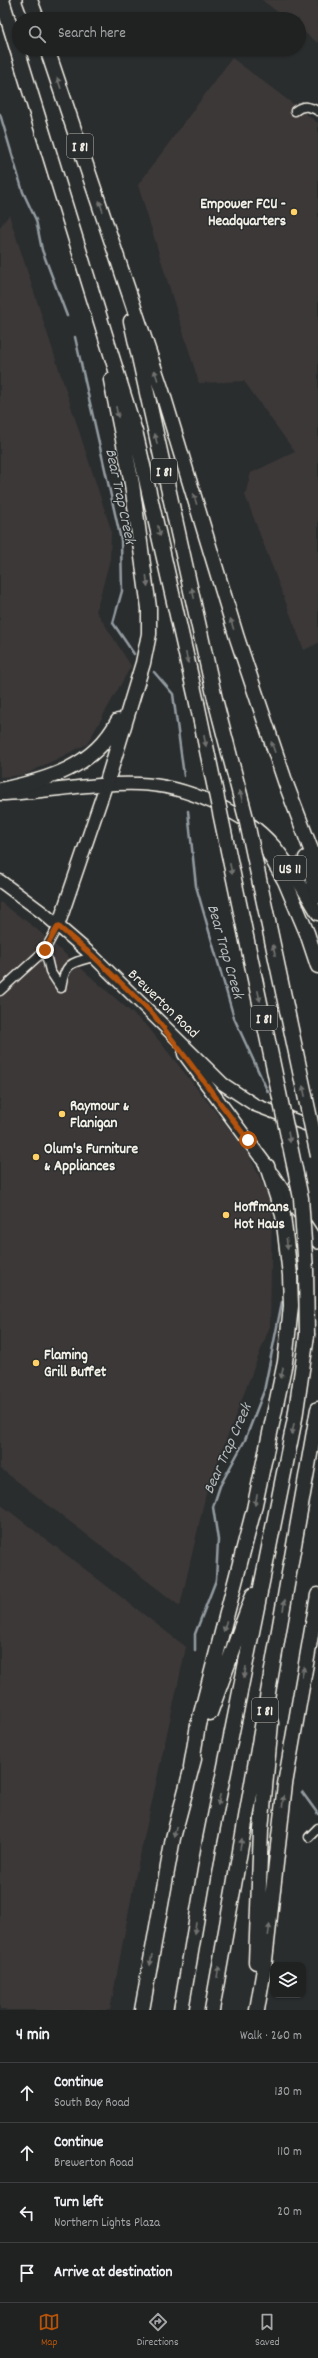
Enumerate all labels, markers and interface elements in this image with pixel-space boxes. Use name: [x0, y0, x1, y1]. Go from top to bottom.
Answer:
search box: [12, 12, 306, 56]
icon: search: [26, 23, 48, 45]
text: Search here: [58, 23, 126, 45]
one-way arrow: [55, 77, 61, 89]
road number: I 81: [67, 134, 93, 158]
place label: Empower FCU - Headquarters: [200, 194, 286, 233]
one-way arrow: [98, 200, 104, 212]
marker: Empower FCU - Headquarters: [289, 207, 299, 217]
one-way arrow: [153, 369, 159, 381]
one-way arrow: [115, 406, 121, 418]
one-way arrow: [153, 433, 159, 445]
water label: Bear Trap Creek: [98, 447, 141, 548]
road number: I 81: [151, 459, 177, 483]
one-way arrow: [191, 493, 197, 505]
one-way arrow: [156, 526, 162, 538]
one-way arrow: [143, 575, 150, 587]
one-way arrow: [189, 586, 195, 599]
one-way arrow: [229, 617, 235, 629]
one-way arrow: [185, 652, 191, 664]
one-way arrow: [202, 735, 208, 748]
one-way arrow: [270, 741, 276, 753]
one-way arrow: [237, 789, 243, 802]
road number: US 11: [274, 856, 306, 880]
one-way arrow: [229, 862, 235, 875]
water label: Bear Trap Creek: [200, 902, 249, 1003]
route end: [36, 941, 54, 959]
one-way arrow: [271, 944, 277, 956]
street label: Brewerton Road: [122, 965, 203, 1044]
one-way arrow: [257, 990, 263, 1002]
road number: I 81: [251, 1006, 277, 1030]
one-way arrow: [300, 1085, 306, 1097]
place label: Raymour & Flanigan: [70, 1096, 130, 1135]
marker: Raymour & Flanigan: [57, 1109, 67, 1119]
one-way arrow: [286, 1130, 292, 1143]
route start: [239, 1131, 257, 1149]
place label: Olum's Furniture & Appliances: [44, 1139, 139, 1178]
marker: Olum's Furniture & Appliances: [31, 1152, 41, 1162]
place label: Hoffmans Hot Haus: [234, 1197, 289, 1236]
marker: Hoffmans Hot Haus: [221, 1210, 231, 1220]
one-way arrow: [284, 1238, 290, 1250]
place label: Flaming Grill Buffet: [44, 1345, 107, 1384]
marker: Flaming Grill Buffet: [31, 1358, 41, 1368]
one-way arrow: [279, 1367, 285, 1379]
water label: Bear Trap Creek: [198, 1399, 259, 1498]
one-way arrow: [289, 1423, 295, 1436]
one-way arrow: [252, 1494, 258, 1506]
one-way arrow: [281, 1599, 287, 1611]
one-way arrow: [222, 1621, 228, 1633]
one-way arrow: [241, 1666, 247, 1678]
one-way arrow: [301, 1666, 307, 1678]
road number: I 81: [252, 1698, 278, 1722]
one-way arrow: [216, 1794, 222, 1806]
one-way arrow: [280, 1795, 286, 1807]
one-way arrow: [171, 1826, 177, 1838]
one-way arrow: [238, 1837, 244, 1850]
one-way arrow: [192, 1921, 198, 1934]
one-way arrow: [266, 1924, 272, 1936]
one-way arrow: [148, 1954, 154, 1966]
map controls: [270, 1962, 306, 1998]
button: layers: [270, 1962, 306, 1998]
one-way arrow: [216, 1965, 222, 1978]
text: 4 min: [16, 2024, 50, 2048]
text: Walk · 260 m: [240, 2027, 302, 2046]
text: Continue: [54, 2072, 103, 2094]
icon: ahead: [16, 2082, 38, 2104]
text: 130 m: [274, 2083, 302, 2102]
text: South Bay Road: [54, 2094, 130, 2113]
text: Continue: [54, 2132, 103, 2154]
icon: ahead: [16, 2142, 38, 2164]
text: 110 m: [277, 2143, 302, 2162]
text: Brewerton Road: [54, 2154, 134, 2173]
text: Turn left: [54, 2192, 103, 2214]
icon: left: [16, 2202, 38, 2224]
text: 20 m: [277, 2203, 302, 2222]
text: Northern Lights Plaza: [54, 2214, 160, 2233]
icon: arrive: [16, 2262, 38, 2284]
text: Arrive at destination: [54, 2262, 172, 2284]
tab: Map: [38, 2311, 60, 2351]
tab: Directions: [137, 2311, 179, 2351]
tab: Saved: [255, 2311, 280, 2351]

